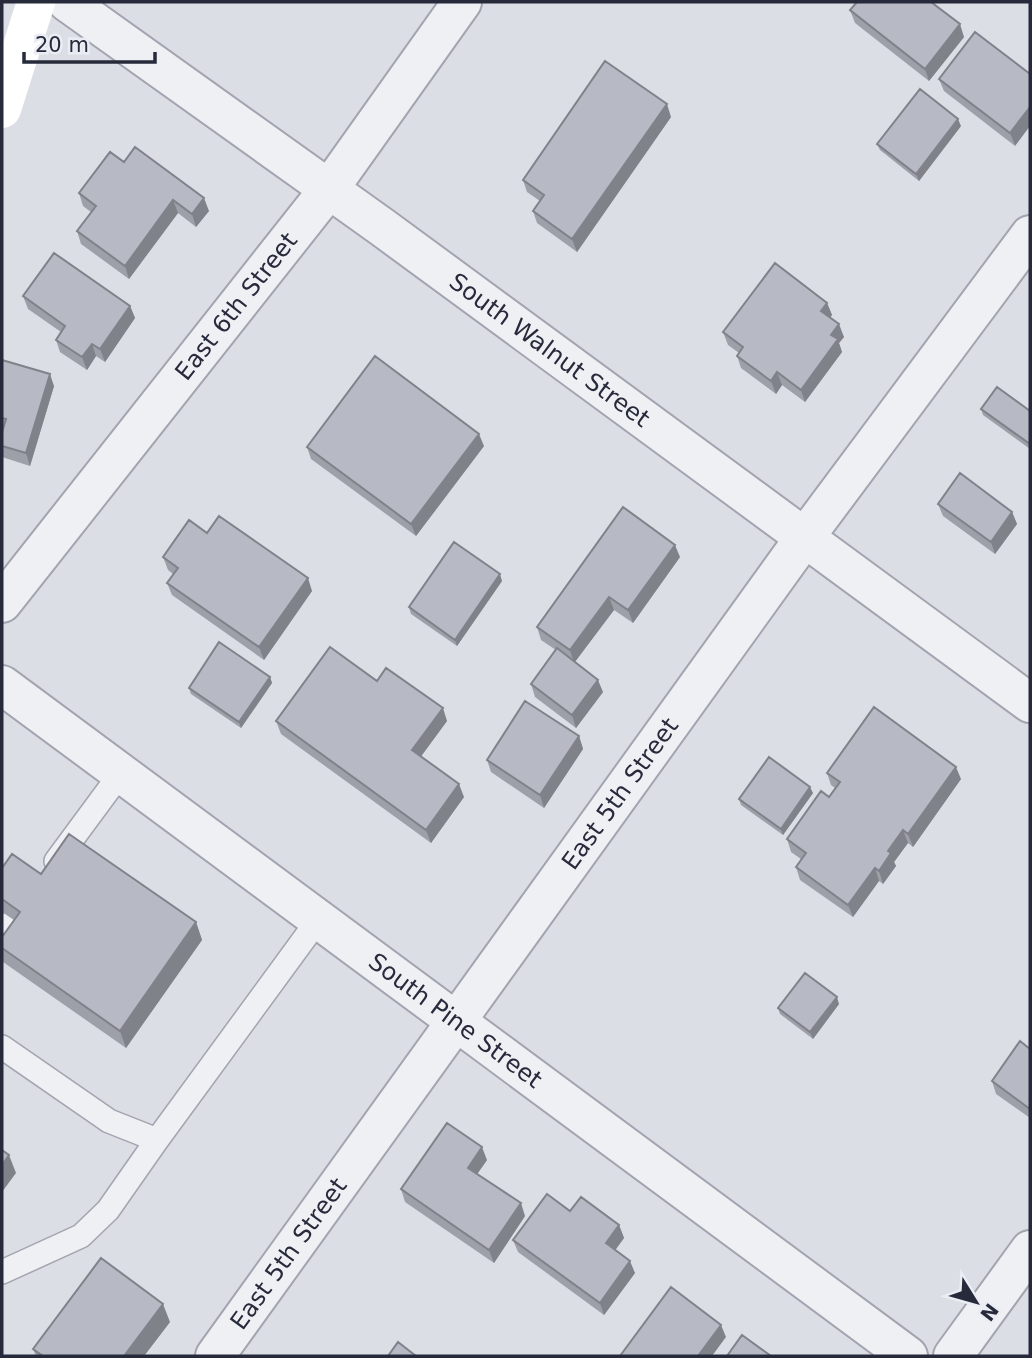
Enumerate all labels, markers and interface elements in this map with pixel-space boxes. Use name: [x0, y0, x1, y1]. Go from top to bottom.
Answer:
scale bar: [24, 21, 156, 65]
text: 20 m: [35, 33, 89, 57]
street label: East 6th Street: [170, 227, 303, 386]
street label: South Walnut Street: [444, 267, 655, 433]
street label: East 5th Street: [556, 713, 684, 875]
street label: South Pine Street: [363, 947, 547, 1094]
street label: East 5th Street: [225, 1173, 353, 1335]
north arrow: [941, 1267, 1011, 1337]
text: N: [976, 1299, 1003, 1325]

